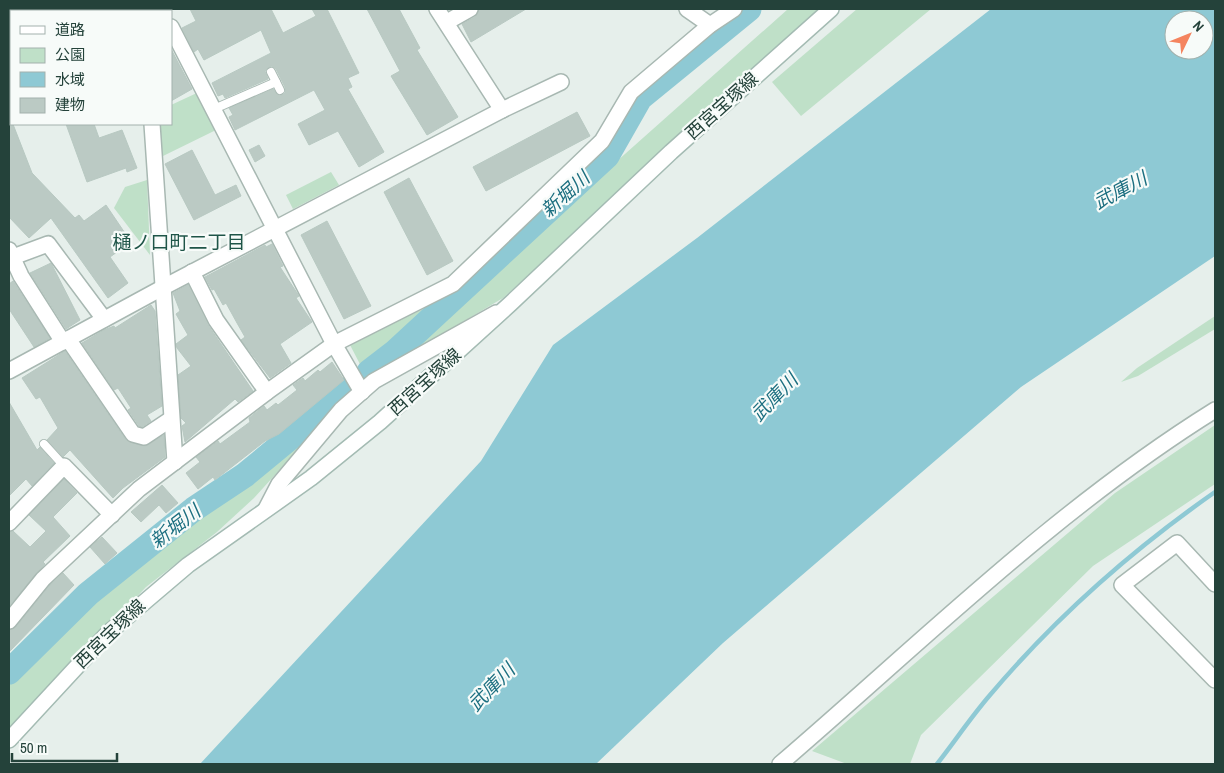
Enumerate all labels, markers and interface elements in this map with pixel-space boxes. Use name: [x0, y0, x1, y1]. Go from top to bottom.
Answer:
legend: [10, 10, 172, 125]
north arrow: [1164, 10, 1214, 60]
text: N: [1189, 17, 1208, 35]
text: 道路: [55, 19, 85, 40]
text: 公園: [55, 44, 85, 65]
street label: 西宮宝塚線: [680, 66, 763, 145]
text: 水域: [55, 69, 85, 90]
text: 建物: [55, 94, 85, 115]
water label: 新堀川: [535, 164, 596, 223]
water label: 武庫川: [1089, 164, 1153, 215]
district label: 樋ノ口町二丁目: [112, 229, 246, 255]
street label: 西宮宝塚線: [383, 342, 466, 421]
water label: 武庫川: [745, 366, 805, 427]
water label: 新堀川: [145, 497, 207, 554]
street label: 西宮宝塚線: [69, 593, 151, 674]
water label: 武庫川: [462, 656, 522, 717]
scale bar: [12, 730, 118, 762]
text: 50 m: [20, 737, 47, 758]

